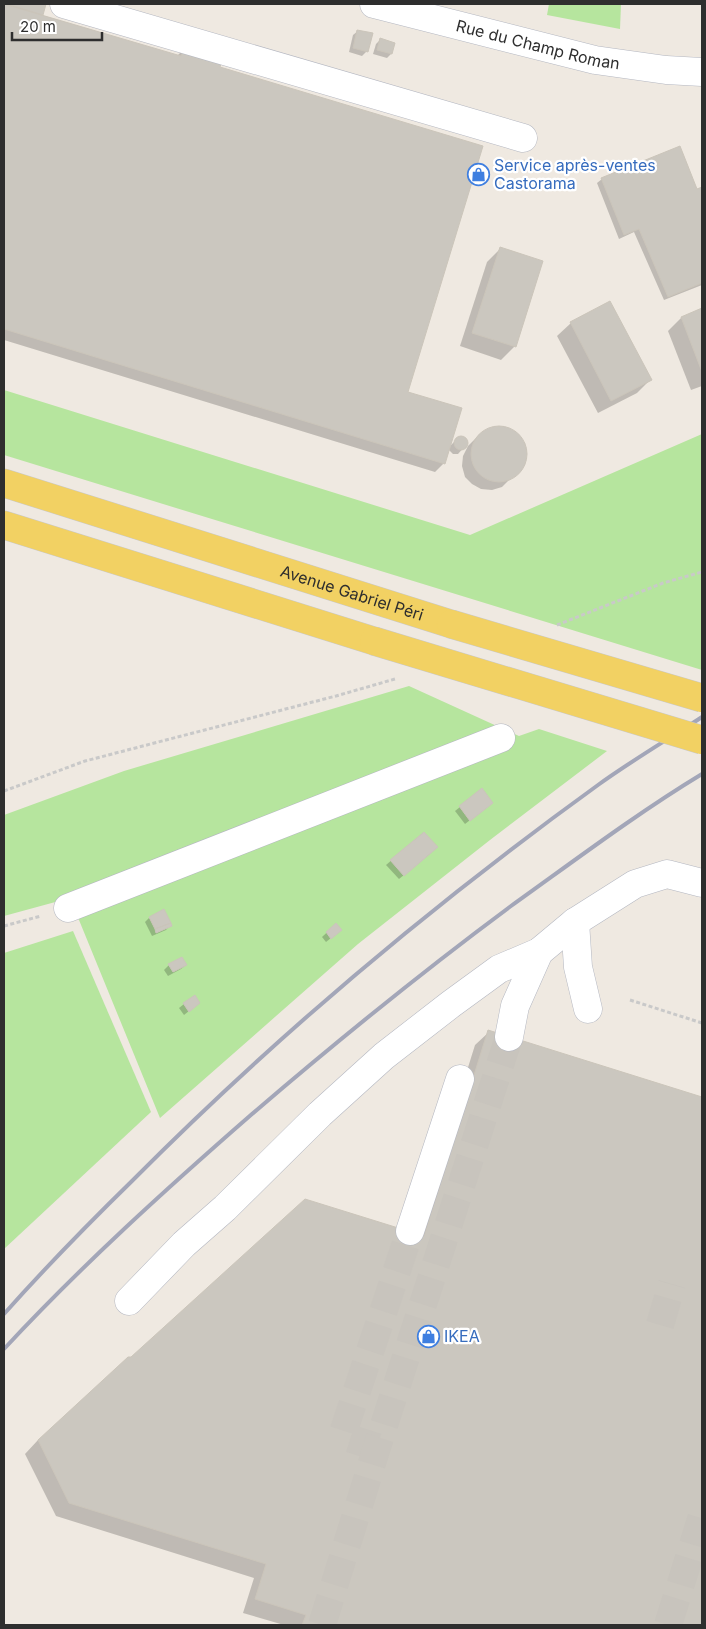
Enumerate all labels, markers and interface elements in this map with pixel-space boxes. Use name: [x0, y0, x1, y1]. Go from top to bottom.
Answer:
scale bar: [12, 10, 102, 42]
street label: Rue du Champ Roman: [454, 15, 621, 73]
text: 20 m: [20, 17, 56, 36]
place label: Service après-ventes Castorama: [494, 155, 656, 193]
shop icon: Service après-ventes Castorama: [466, 162, 490, 186]
street label: Avenue Gabriel Péri: [278, 561, 426, 625]
shop icon: IKEA: [416, 1324, 440, 1348]
place label: IKEA: [444, 1326, 480, 1346]

